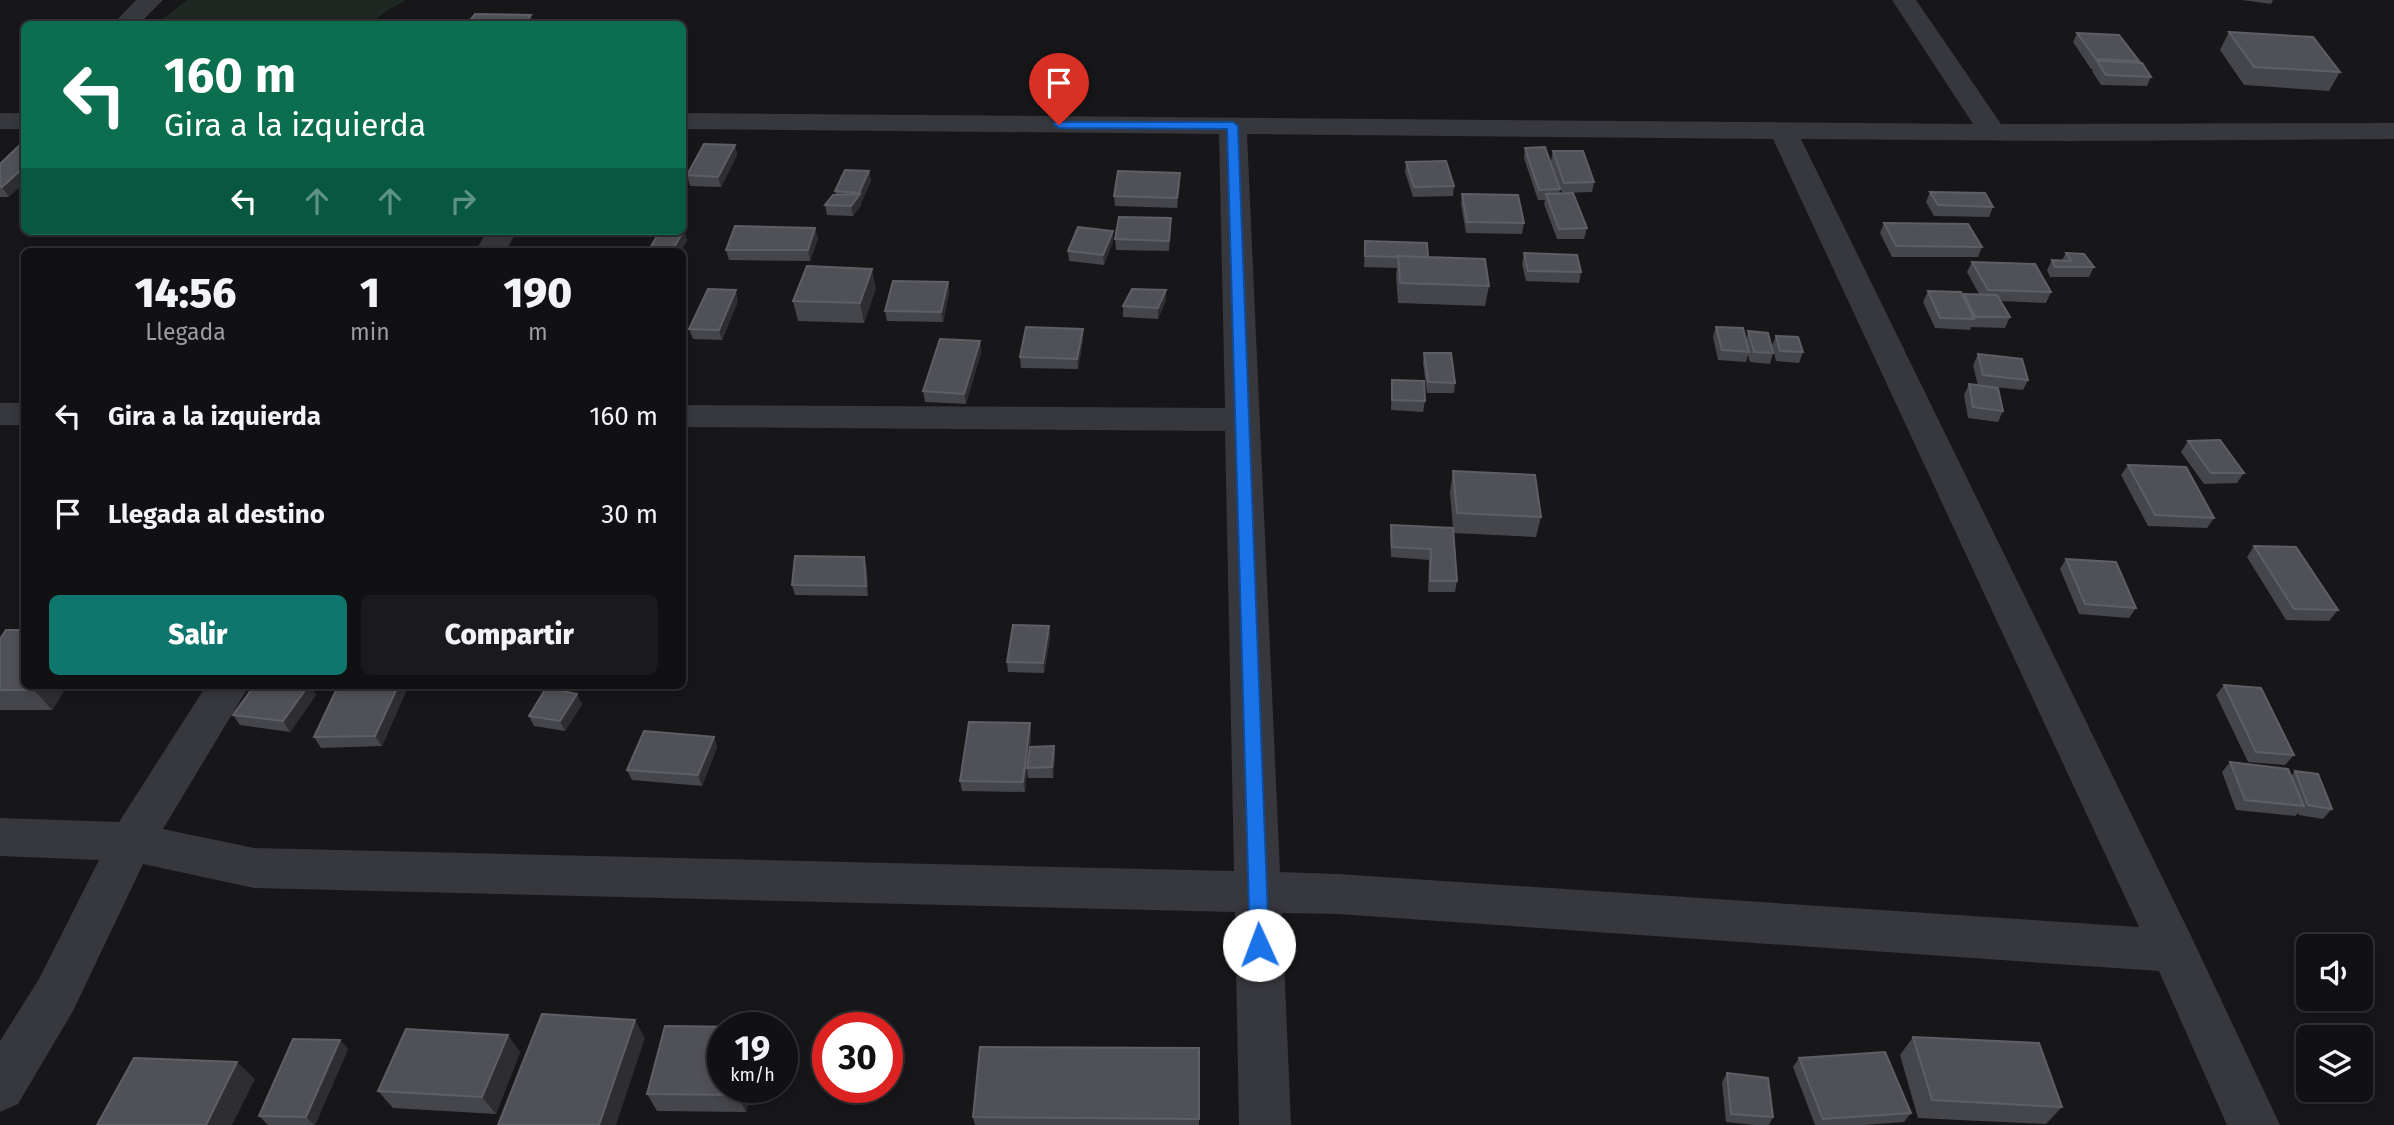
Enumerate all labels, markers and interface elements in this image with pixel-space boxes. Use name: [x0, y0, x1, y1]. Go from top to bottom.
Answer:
text: 160 m: [164, 46, 296, 105]
icon: left: [49, 49, 140, 140]
pin: [1029, 53, 1089, 125]
icon: arrive: [1040, 64, 1078, 102]
text: Gira a la izquierda: [164, 106, 426, 144]
icon: left: [225, 182, 263, 220]
icon: ahead: [298, 182, 336, 220]
icon: ahead: [371, 182, 409, 220]
icon: right: [444, 182, 482, 220]
text: 14:56: [135, 268, 236, 318]
text: 1: [360, 268, 380, 318]
text: 190: [503, 268, 572, 318]
text: Llegada: [145, 318, 226, 346]
text: min: [350, 318, 390, 346]
text: m: [528, 318, 548, 346]
icon: left: [49, 397, 87, 435]
text: Gira a la izquierda: [108, 401, 321, 432]
text: 160 m: [589, 401, 658, 432]
icon: arrive: [49, 495, 87, 533]
text: Llegada al destino: [108, 499, 325, 530]
text: 30 m: [601, 499, 658, 530]
button: Salir: [49, 595, 347, 675]
button: Compartir: [361, 595, 658, 675]
position arrow: [1222, 908, 1296, 982]
map controls: [2296, 934, 2373, 1102]
button: sound: [2296, 934, 2373, 1011]
speed limit sign: 30: [812, 1012, 903, 1103]
button: layers: [2296, 1025, 2373, 1102]
text: 19: [735, 1027, 770, 1069]
text: km/h: [730, 1064, 775, 1086]

